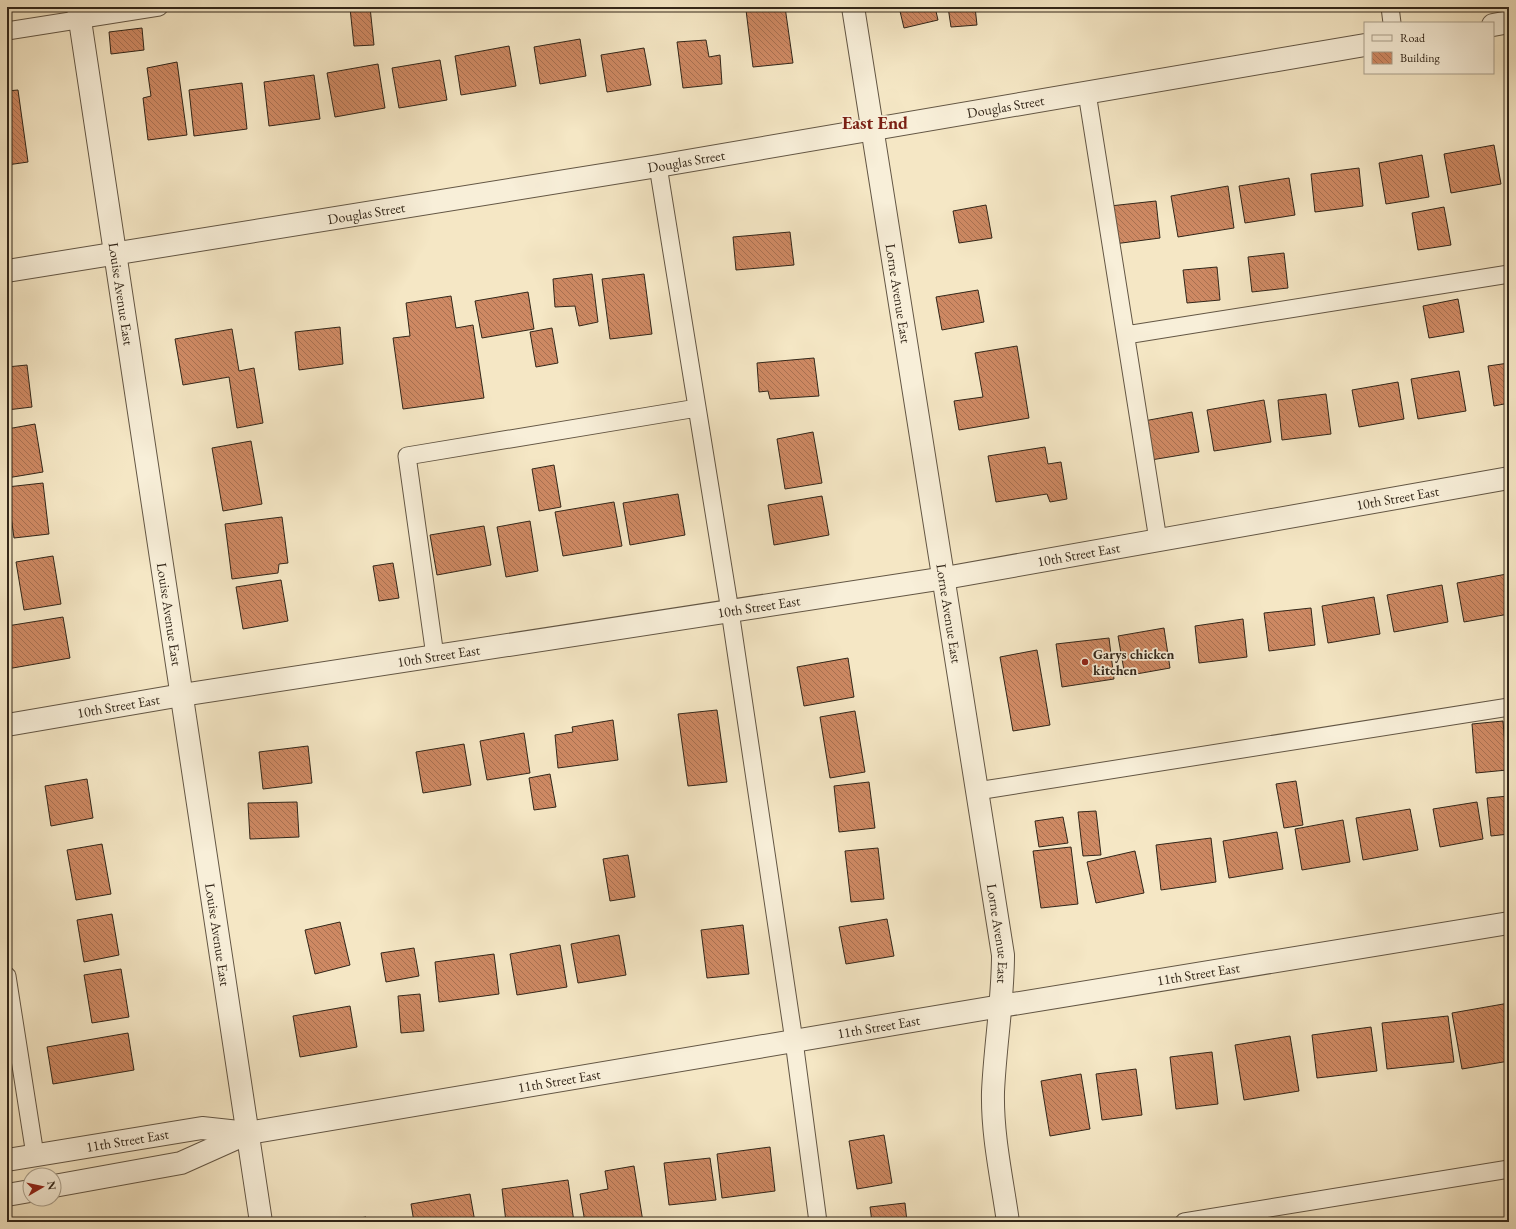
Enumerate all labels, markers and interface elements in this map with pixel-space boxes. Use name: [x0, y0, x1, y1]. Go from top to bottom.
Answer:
legend: [1364, 22, 1494, 74]
text: Road: [1400, 30, 1426, 46]
text: Building: [1400, 50, 1441, 66]
street label: Douglas Street: [966, 91, 1046, 122]
district label: East End: [842, 111, 908, 134]
street label: Douglas Street: [646, 146, 727, 177]
street label: Douglas Street: [326, 198, 407, 228]
street label: Louise Avenue East: [105, 241, 138, 347]
street label: Lorne Avenue East: [882, 242, 915, 345]
street label: 10th Street East: [1355, 482, 1441, 514]
street label: 10th Street East: [1036, 538, 1122, 570]
street label: Louise Avenue East: [153, 561, 186, 667]
street label: Lorne Avenue East: [932, 562, 966, 665]
street label: 10th Street East: [716, 591, 802, 622]
street label: 10th Street East: [396, 640, 482, 671]
place label: Garys chicken kitchen: [1093, 645, 1174, 679]
marker: Garys chicken kitchen: [1080, 657, 1090, 667]
street label: 10th Street East: [76, 690, 162, 722]
street label: Louise Avenue East: [201, 882, 234, 988]
street label: Lorne Avenue East: [983, 882, 1012, 985]
street label: 11th Street East: [1156, 958, 1242, 989]
street label: 11th Street East: [836, 1011, 922, 1042]
street label: 11th Street East: [516, 1065, 602, 1096]
street label: 11th Street East: [85, 1124, 171, 1156]
north arrow: [22, 1167, 62, 1207]
text: N: [44, 1180, 60, 1191]

